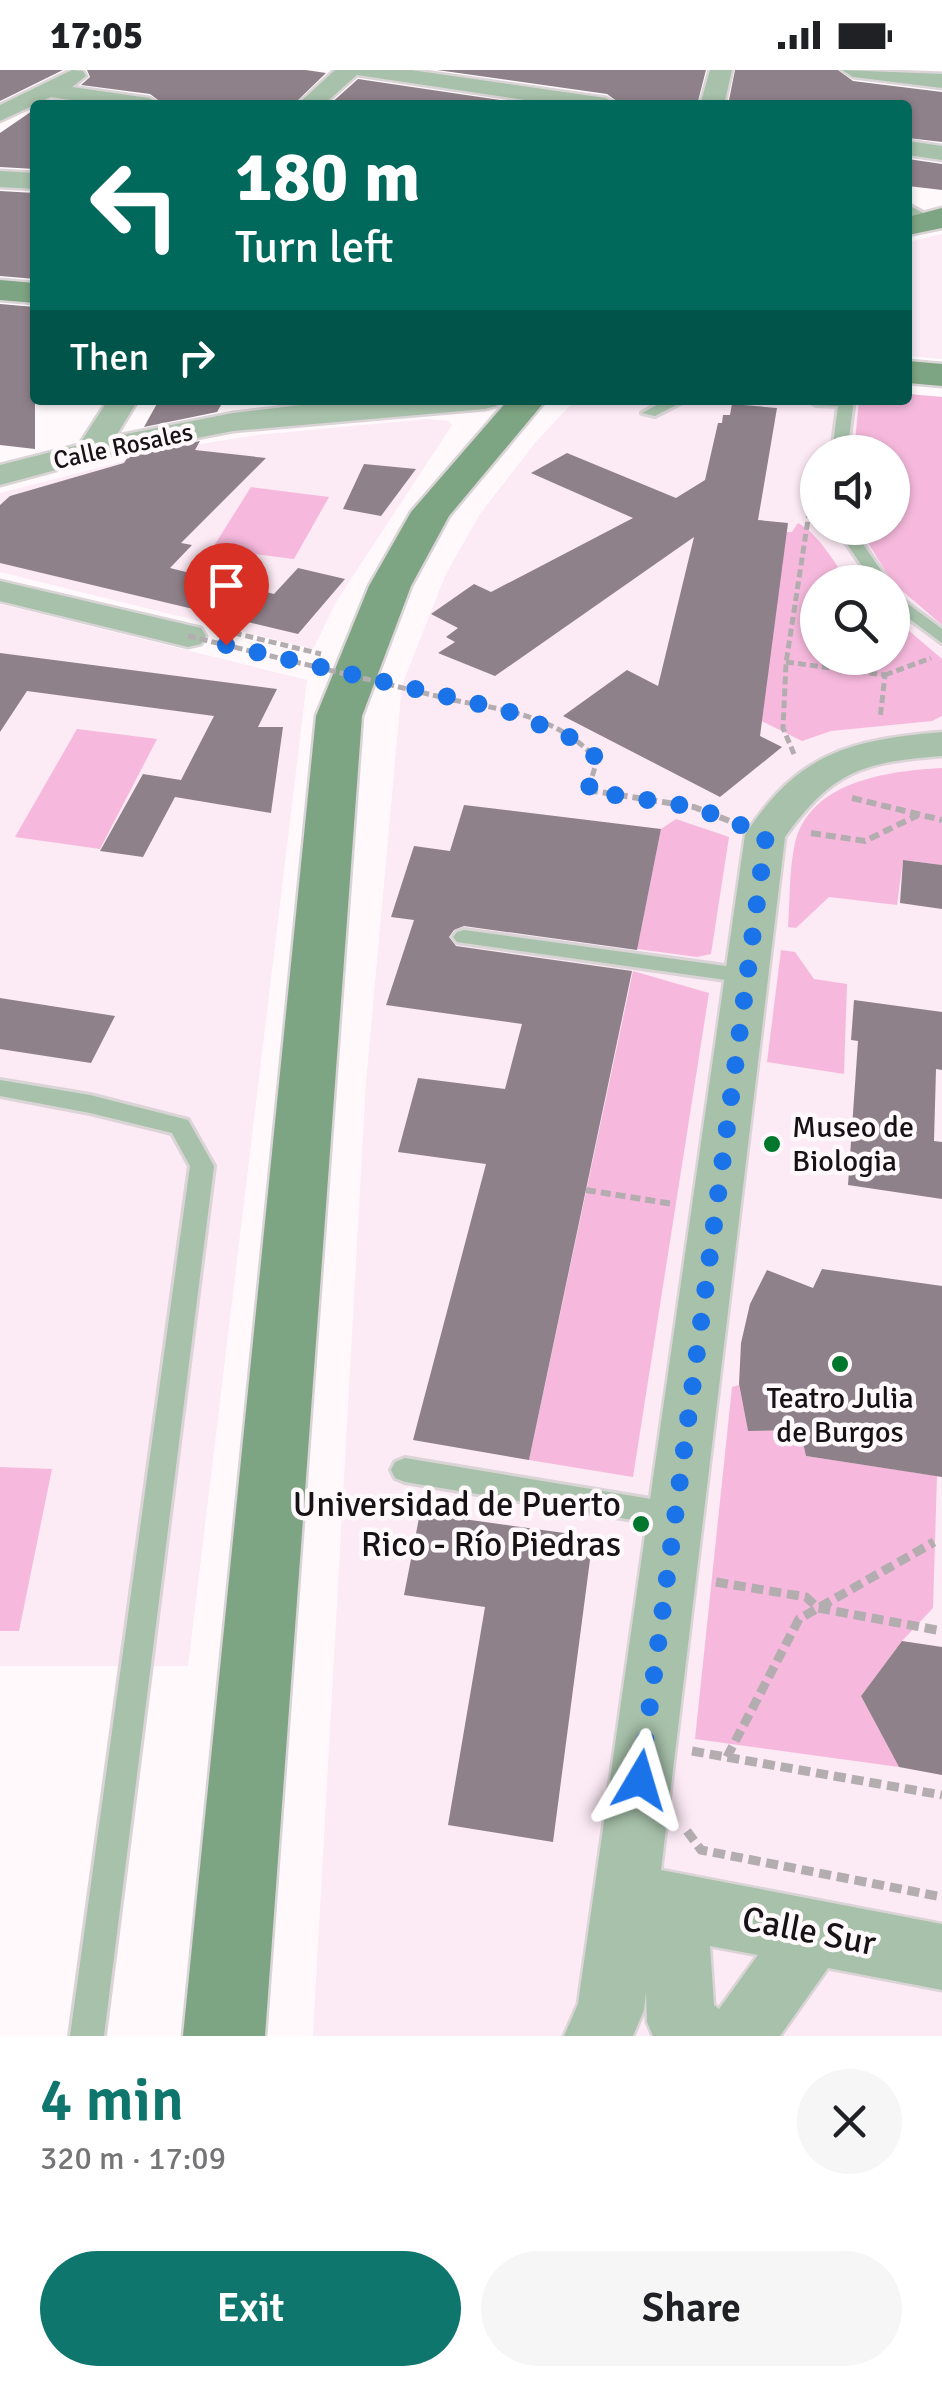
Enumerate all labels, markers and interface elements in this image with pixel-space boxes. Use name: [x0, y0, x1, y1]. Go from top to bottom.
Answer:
text: 17:05: [50, 12, 143, 59]
text: 180 m: [235, 134, 420, 220]
icon: left: [70, 140, 200, 270]
text: Turn left: [235, 220, 394, 275]
icon: right: [169, 330, 224, 385]
text: Then: [70, 334, 149, 381]
street label: Calle Rosales: [51, 416, 196, 476]
map controls: [800, 435, 910, 675]
button: sound: [800, 435, 910, 545]
pin: [184, 543, 269, 646]
icon: arrive: [199, 558, 254, 613]
button: search: [800, 565, 910, 675]
place label: Museo de Biologia: [792, 1109, 914, 1180]
marker: Museo de Biologia: [761, 1133, 783, 1155]
marker: Teatro Julia de Burgos: [829, 1353, 851, 1375]
place label: Teatro Julia de Burgos: [766, 1380, 914, 1451]
place label: Universidad de Puerto Rico - Río Piedras: [293, 1483, 621, 1566]
marker: Universidad de Puerto Rico - Río Piedras: [630, 1513, 652, 1535]
position arrow: [588, 1728, 692, 1832]
street label: Calle Sur: [739, 1897, 880, 1965]
text: 4 min: [40, 2064, 184, 2138]
button: close: [797, 2069, 902, 2174]
text: 320 m · 17:09: [40, 2139, 226, 2178]
button: Exit: [40, 2251, 461, 2366]
button: Share: [481, 2251, 902, 2366]

